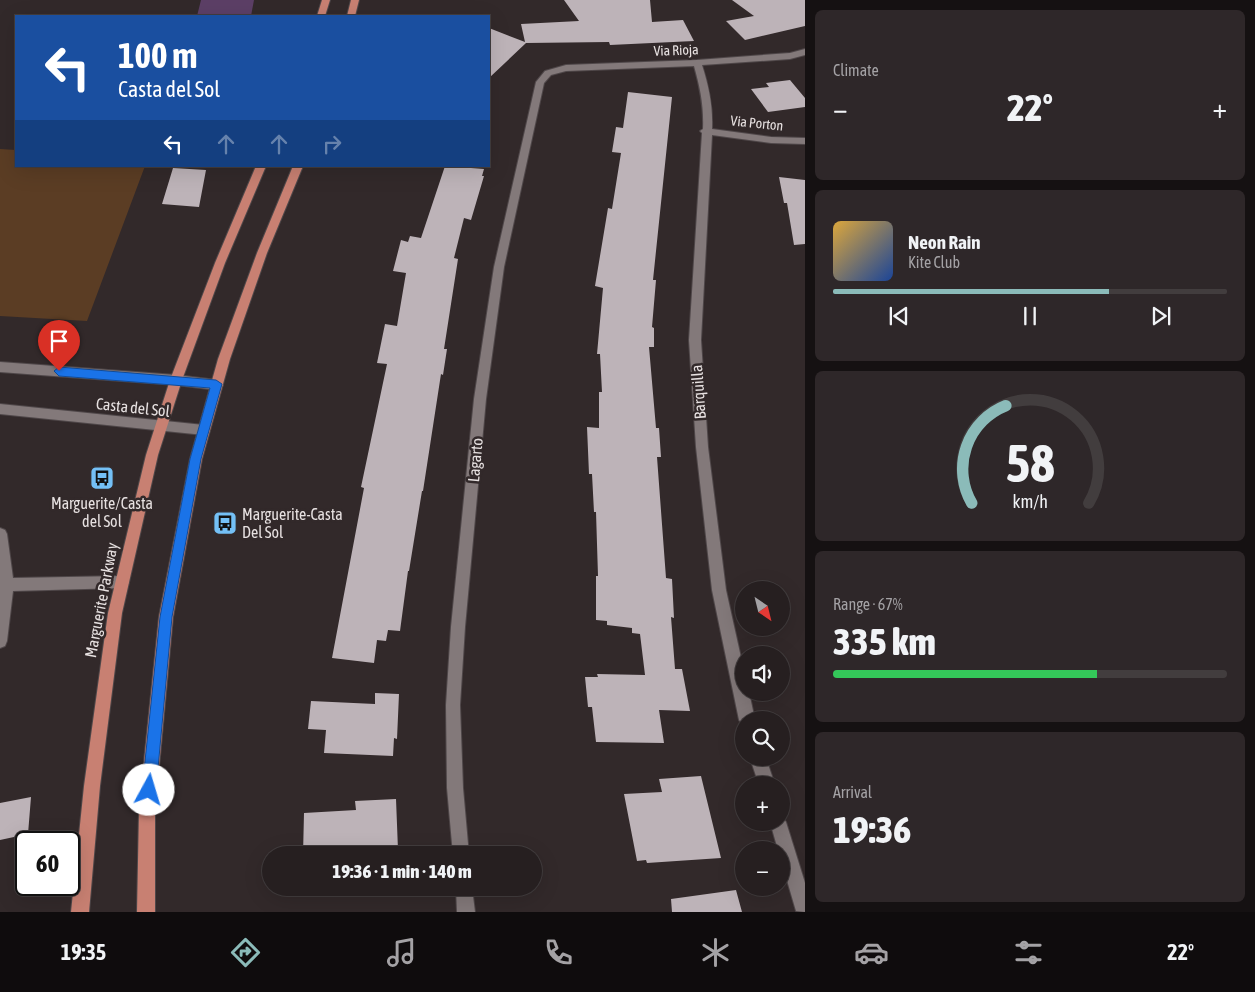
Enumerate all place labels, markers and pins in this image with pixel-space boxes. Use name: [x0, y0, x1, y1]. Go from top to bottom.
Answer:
pin: [38, 320, 80, 371]
bus stop icon: Marguerite/Casta del Sol: [89, 465, 115, 491]
place label: Marguerite/Casta del Sol: [51, 494, 153, 530]
place label: Marguerite-Casta Del Sol: [242, 505, 343, 541]
bus stop icon: Marguerite-Casta Del Sol: [212, 510, 238, 536]

